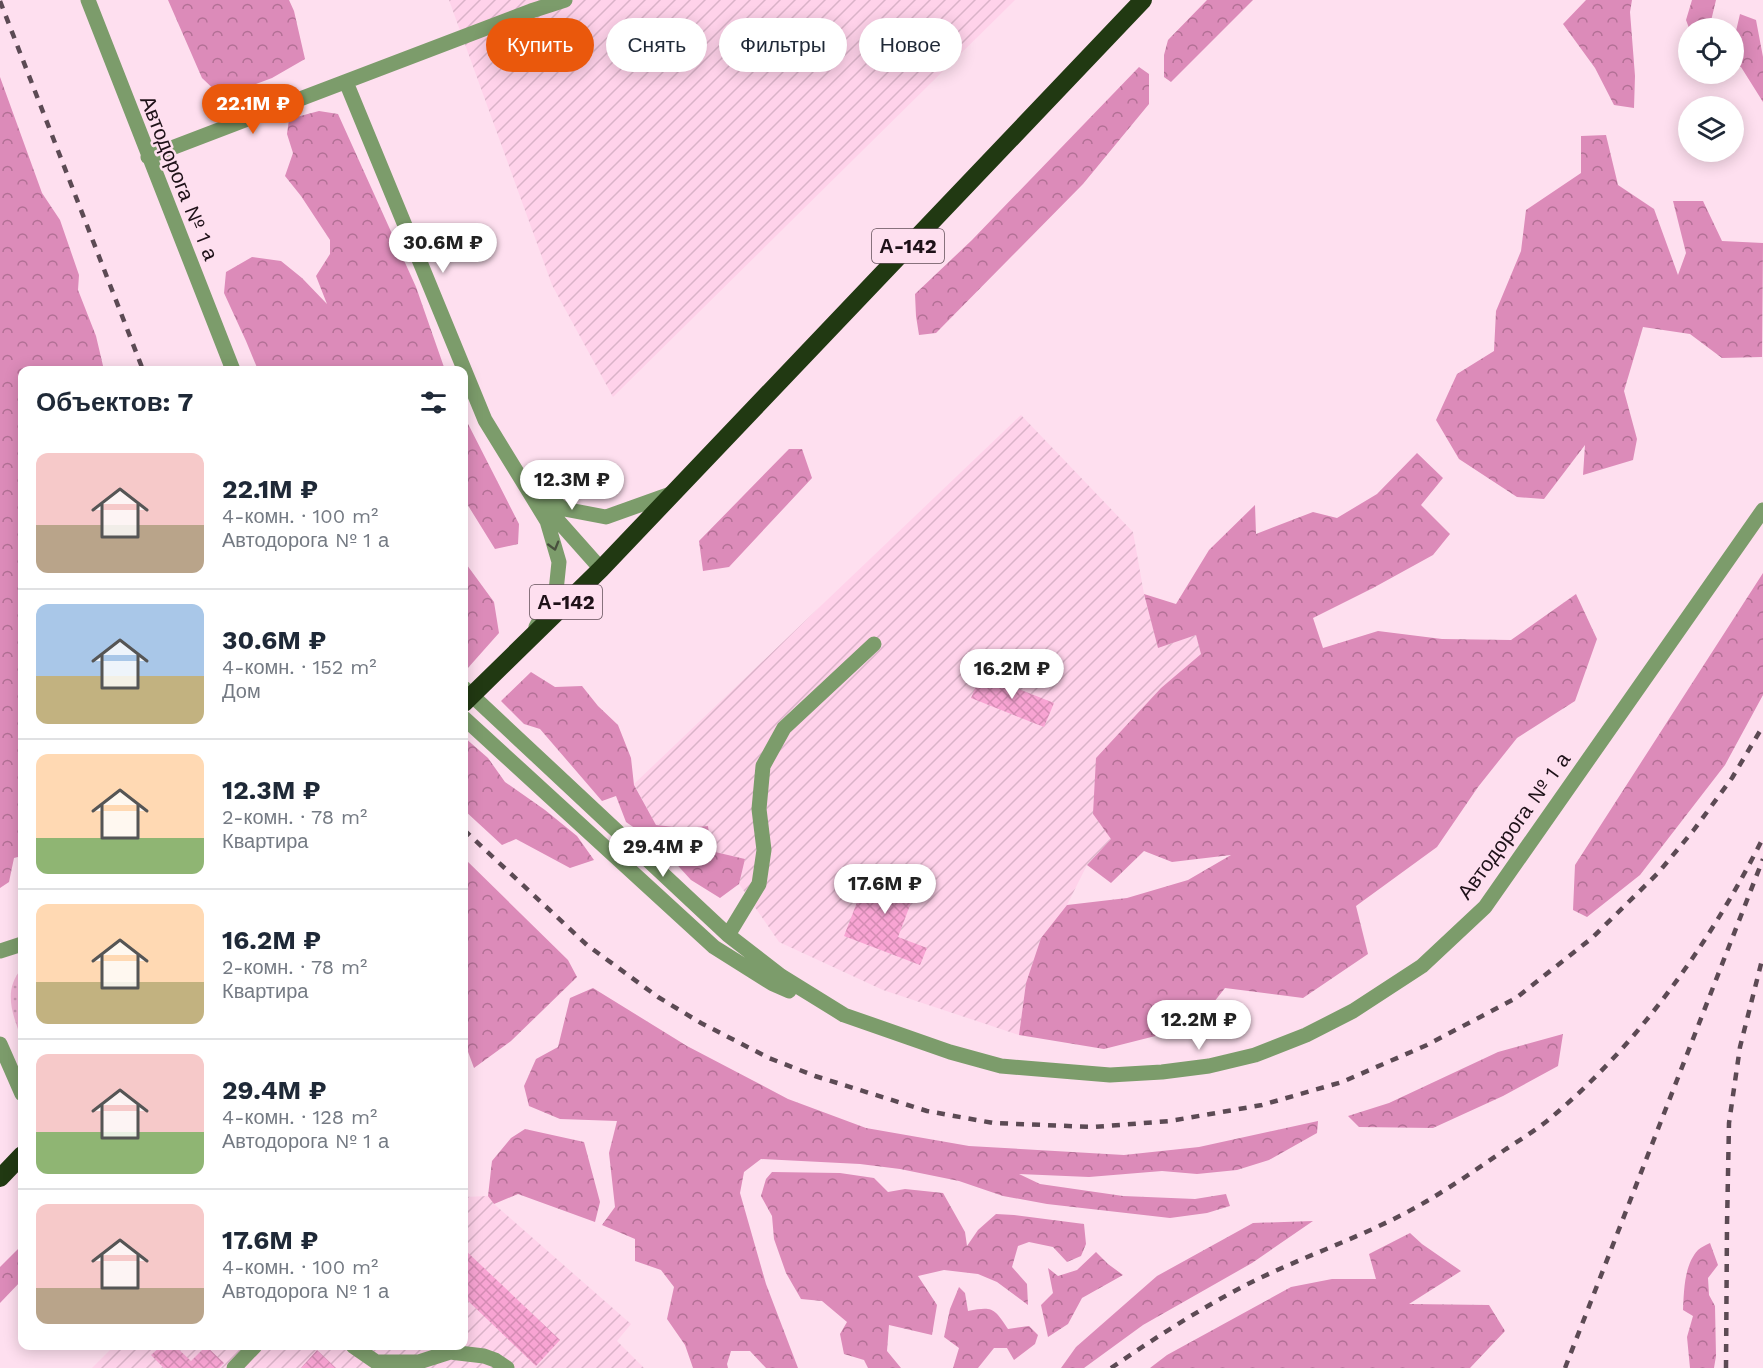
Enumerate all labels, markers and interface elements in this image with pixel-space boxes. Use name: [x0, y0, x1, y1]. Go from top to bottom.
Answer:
chip: Купить: [486, 18, 594, 72]
chip: Снять: [606, 18, 707, 72]
chip: Фильтры: [719, 18, 847, 72]
chip: Новое: [859, 18, 962, 72]
map controls: [1678, 18, 1744, 162]
button: locate: [1678, 18, 1744, 84]
pin: 22.1M ₽: [198, 84, 308, 135]
text: 22.1M ₽: [216, 91, 290, 115]
street label: Автодорога № 1 а: [135, 92, 224, 264]
button: layers: [1678, 96, 1744, 162]
pin: 30.6M ₽: [388, 223, 498, 274]
road number: А-142: [872, 229, 944, 263]
text: 30.6M ₽: [403, 230, 483, 254]
icon: filters: [417, 386, 450, 419]
text: Объектов: 7: [36, 387, 193, 417]
pin: 12.3M ₽: [517, 460, 627, 511]
text: 12.3M ₽: [534, 467, 610, 491]
text: 22.1M ₽: [222, 474, 318, 504]
icon: home: [84, 477, 156, 549]
text: 4-комн. · 100 m²: [222, 504, 378, 528]
text: Автодорога № 1 а: [222, 528, 389, 552]
one-way arrow: [547, 540, 559, 551]
road number: А-142: [530, 585, 602, 619]
text: 30.6M ₽: [222, 625, 326, 655]
icon: home: [84, 628, 156, 700]
pin: 16.2M ₽: [957, 649, 1067, 700]
text: 4-комн. · 152 m²: [222, 655, 377, 679]
text: 16.2M ₽: [974, 656, 1050, 680]
text: Дом: [222, 679, 261, 703]
street label: Автодорога № 1 а: [1452, 747, 1575, 904]
text: 12.3M ₽: [222, 775, 321, 805]
icon: home: [84, 778, 156, 850]
text: 2-комн. · 78 m²: [222, 805, 367, 829]
pin: 29.4M ₽: [608, 827, 718, 878]
text: Квартира: [222, 829, 308, 853]
text: 29.4M ₽: [623, 834, 703, 858]
pin: 17.6M ₽: [830, 864, 940, 915]
text: 17.6M ₽: [848, 871, 922, 895]
text: 16.2M ₽: [222, 925, 321, 955]
icon: home: [84, 928, 156, 1000]
text: 2-комн. · 78 m²: [222, 955, 367, 979]
text: Квартира: [222, 979, 308, 1003]
pin: 12.2M ₽: [1144, 1000, 1254, 1051]
text: 12.2M ₽: [1161, 1007, 1237, 1031]
text: 29.4M ₽: [222, 1075, 327, 1105]
icon: home: [84, 1078, 156, 1150]
text: 4-комн. · 128 m²: [222, 1105, 377, 1129]
text: Автодорога № 1 а: [222, 1129, 389, 1153]
text: 17.6M ₽: [222, 1225, 318, 1255]
icon: home: [84, 1228, 156, 1300]
text: 4-комн. · 100 m²: [222, 1255, 378, 1279]
text: Автодорога № 1 а: [222, 1279, 389, 1303]

